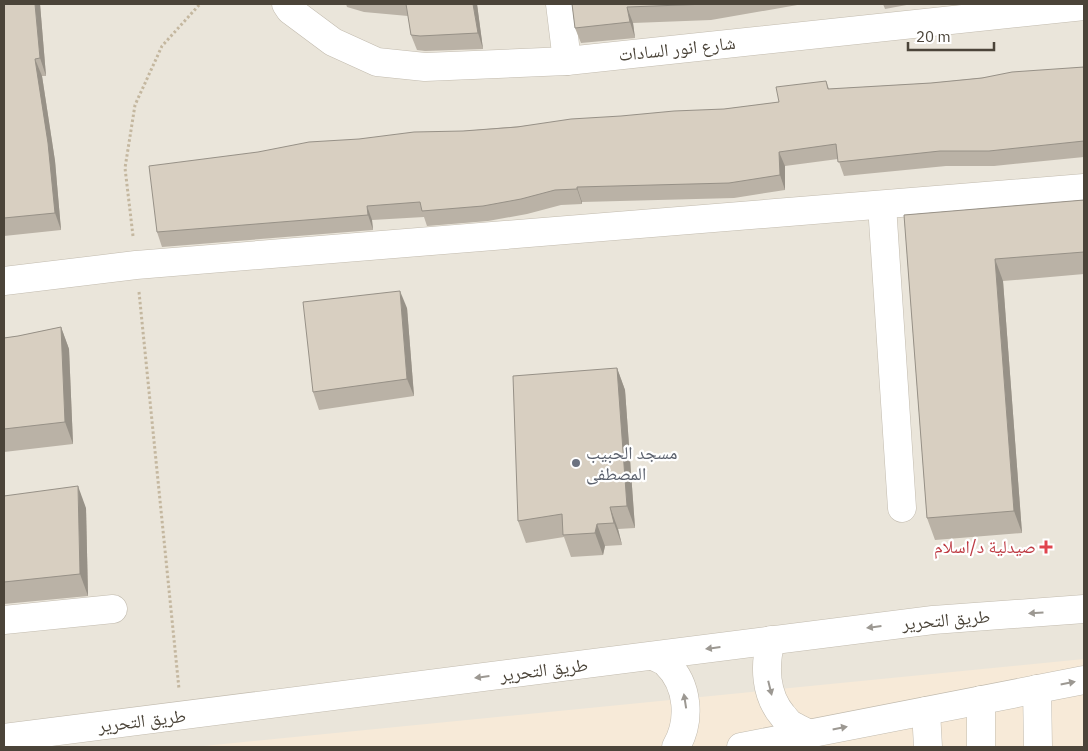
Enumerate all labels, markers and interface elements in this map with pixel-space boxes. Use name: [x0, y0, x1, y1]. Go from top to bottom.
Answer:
scale bar: [908, 20, 994, 52]
text: 20 m: [916, 27, 951, 46]
street label: شارع انور السادات: [617, 31, 737, 66]
place label: مسجد الحبيب المصطفى: [586, 441, 677, 485]
marker: مسجد الحبيب المصطفى: [570, 457, 582, 469]
place label: صيدلية د/اسلام: [934, 535, 1036, 559]
marker: صيدلية د/اسلام: [1040, 541, 1052, 553]
street label: طريق التحرير: [900, 604, 991, 635]
one-way arrow: [1027, 609, 1043, 617]
one-way arrow: [866, 623, 882, 631]
one-way arrow: [704, 644, 720, 652]
street label: طريق التحرير: [498, 653, 589, 686]
one-way arrow: [474, 673, 490, 681]
one-way arrow: [1061, 678, 1077, 686]
one-way arrow: [766, 681, 774, 696]
one-way arrow: [680, 692, 688, 708]
street label: طريق التحرير: [96, 704, 187, 737]
one-way arrow: [833, 723, 849, 731]

